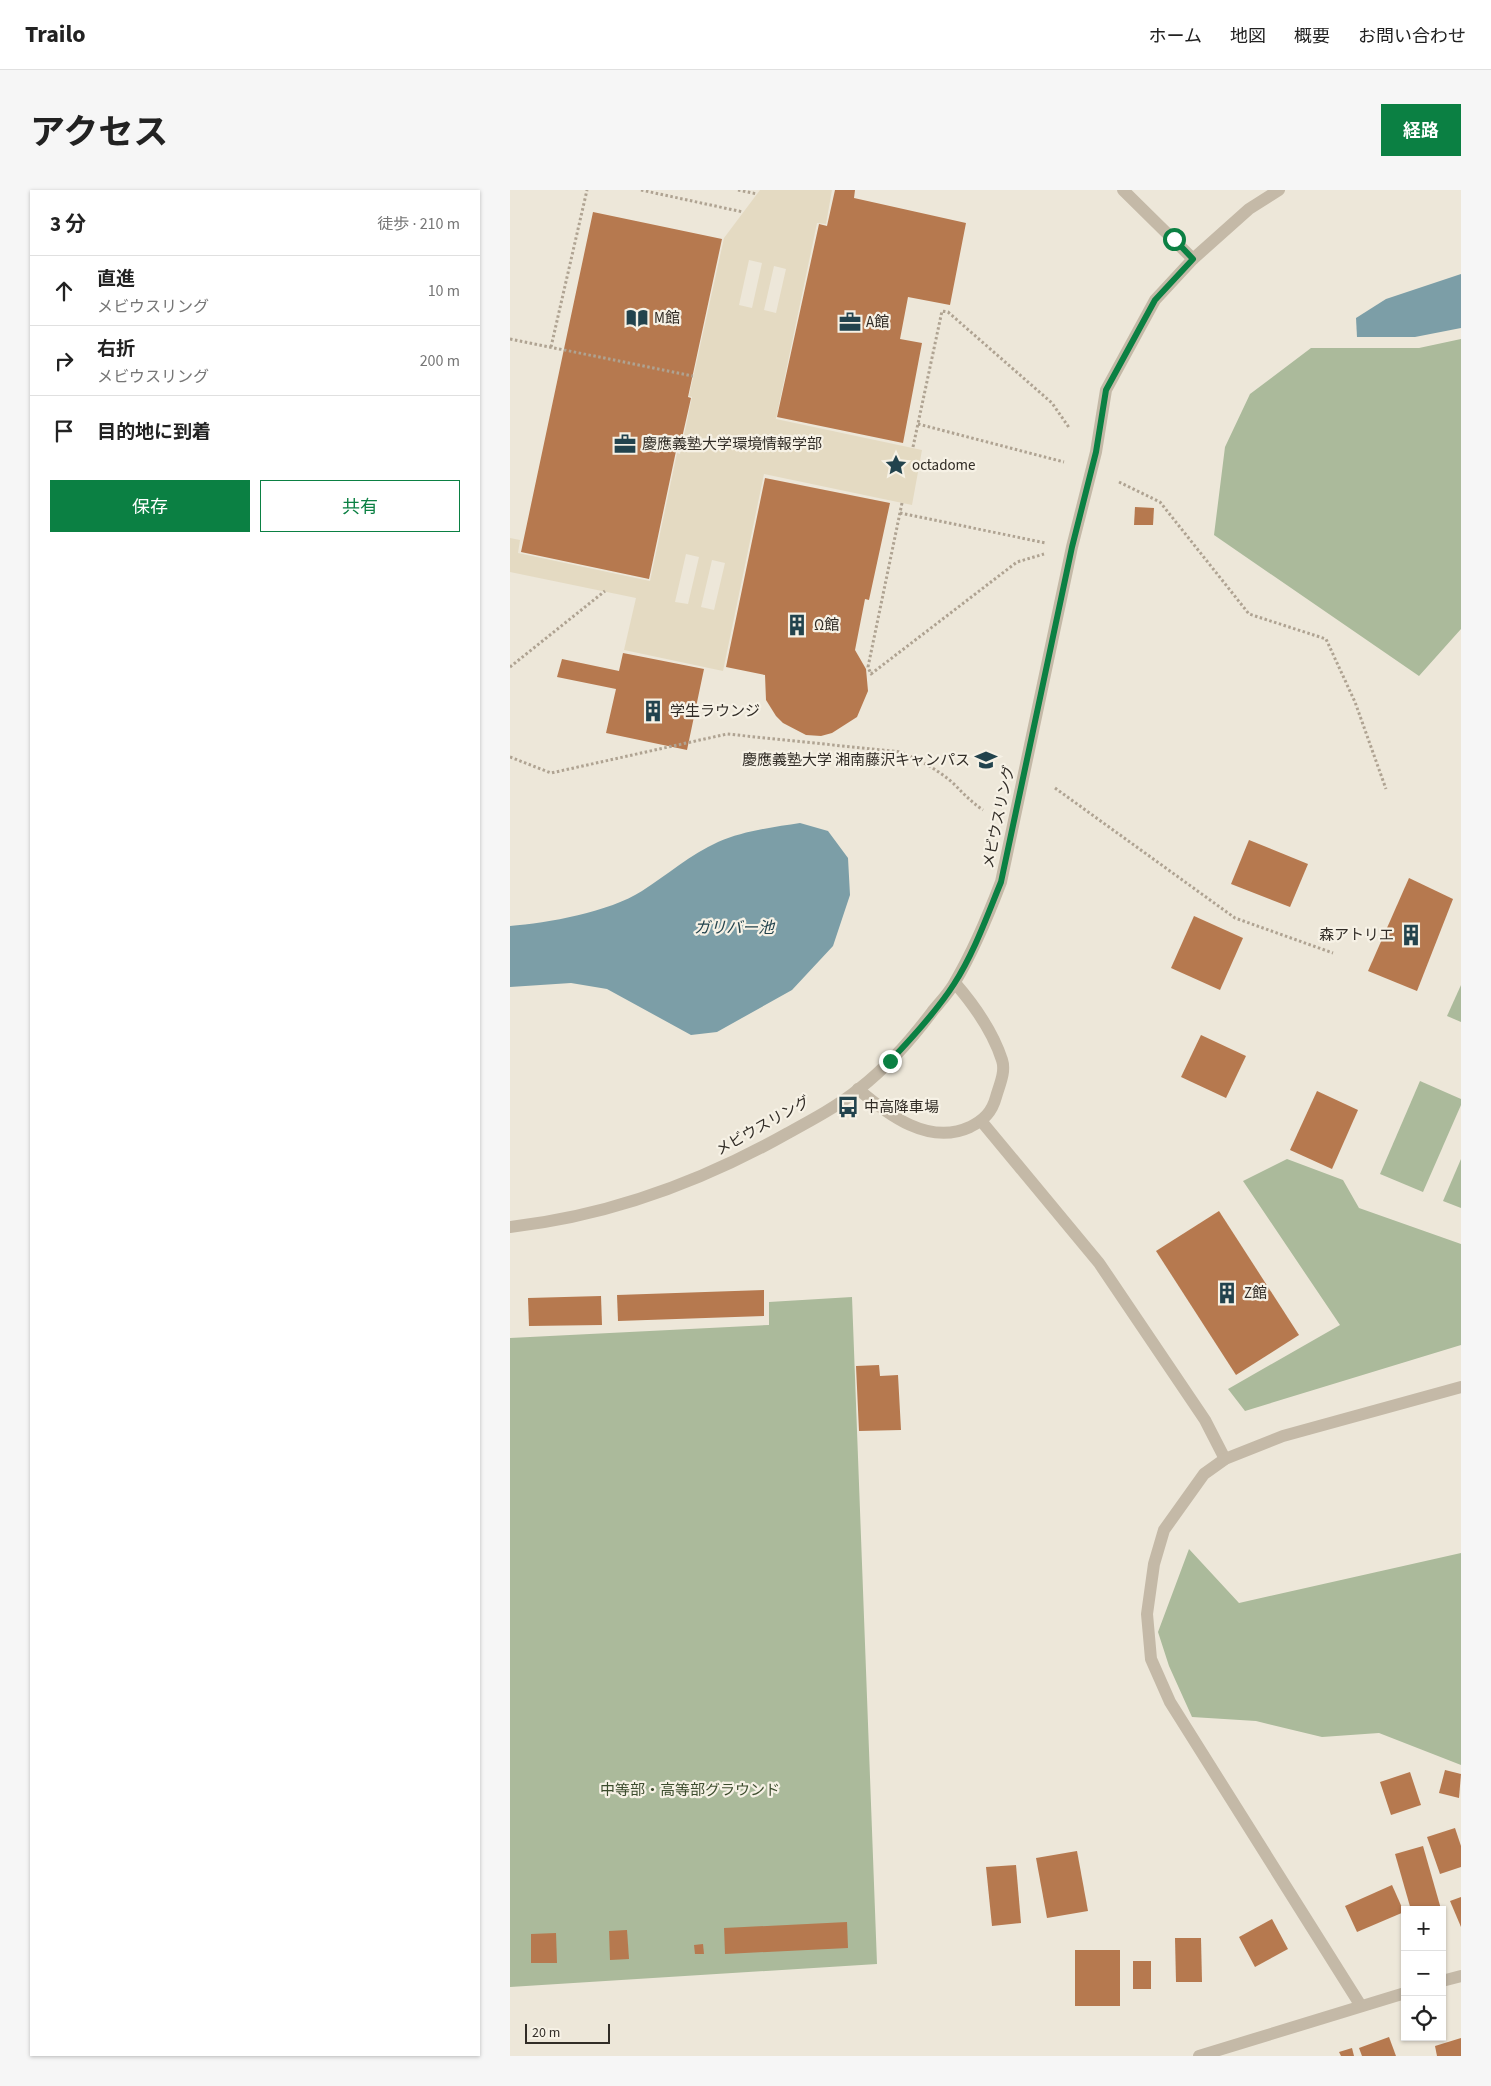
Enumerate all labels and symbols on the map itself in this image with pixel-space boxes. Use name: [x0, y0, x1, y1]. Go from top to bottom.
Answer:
route start: [1163, 228, 1186, 251]
library icon: Μ館: [624, 305, 650, 331]
place label: Μ館: [654, 308, 680, 329]
office icon: A館: [837, 309, 863, 335]
place label: A館: [866, 312, 889, 333]
office icon: 慶應義塾大学環境情報学部: [612, 431, 638, 457]
place label: 慶應義塾大学環境情報学部: [642, 434, 822, 455]
place icon: octadome: [883, 452, 909, 478]
place label: octadome: [912, 455, 975, 476]
building icon: Ω館: [784, 612, 810, 638]
place label: Ω館: [814, 615, 839, 636]
building icon: 学生ラウンジ: [640, 698, 666, 724]
place label: 学生ラウンジ: [670, 701, 760, 722]
school or university icon: 慶應義塾大学 湘南藤沢キャンパス: [973, 747, 999, 773]
place label: 慶應義塾大学 湘南藤沢キャンパス: [742, 750, 970, 771]
street label: メビウスリング: [978, 763, 1020, 871]
water label: ガリバー池: [694, 917, 776, 939]
building icon: 森アトリエ: [1398, 922, 1424, 948]
place label: 森アトリエ: [1319, 925, 1394, 946]
route end: [879, 1050, 902, 1073]
street label: メビウスリング: [712, 1091, 814, 1161]
bus stop icon: 中高降車場: [835, 1094, 861, 1120]
place label: 中高降車場: [864, 1097, 939, 1118]
building icon: Ζ館: [1214, 1280, 1240, 1306]
place label: Ζ館: [1244, 1283, 1267, 1304]
park label: 中等部・高等部グラウンド: [600, 1780, 780, 1801]
scale bar: [525, 2021, 610, 2044]

